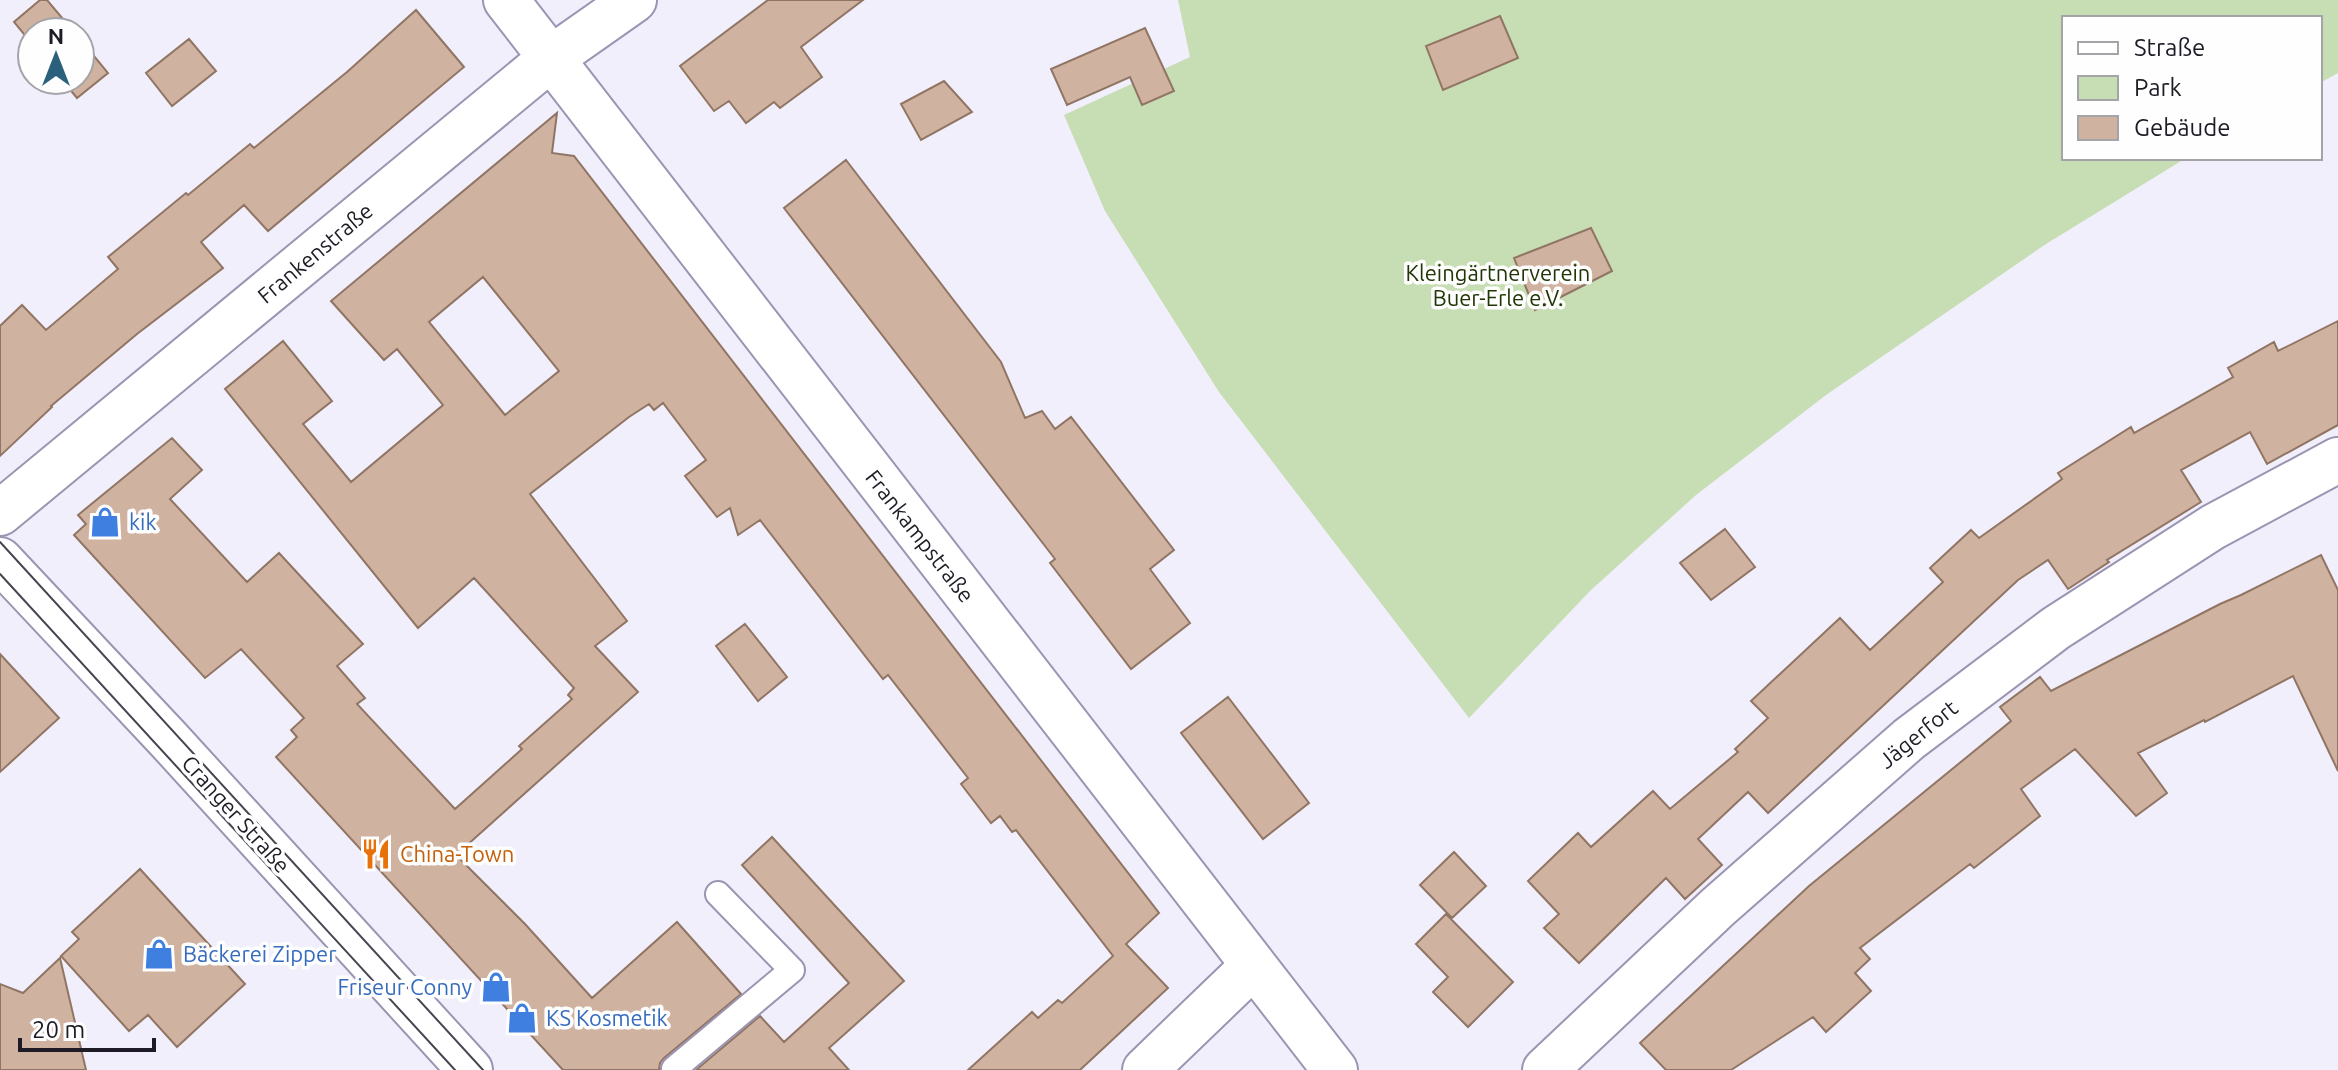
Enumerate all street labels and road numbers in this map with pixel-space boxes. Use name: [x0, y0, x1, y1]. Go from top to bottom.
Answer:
street label: Frankenstraße: [252, 197, 377, 308]
street label: Frankampstraße: [861, 465, 980, 607]
street label: Jägerfort: [1873, 694, 1962, 773]
street label: Cranger Straße: [177, 750, 296, 877]

